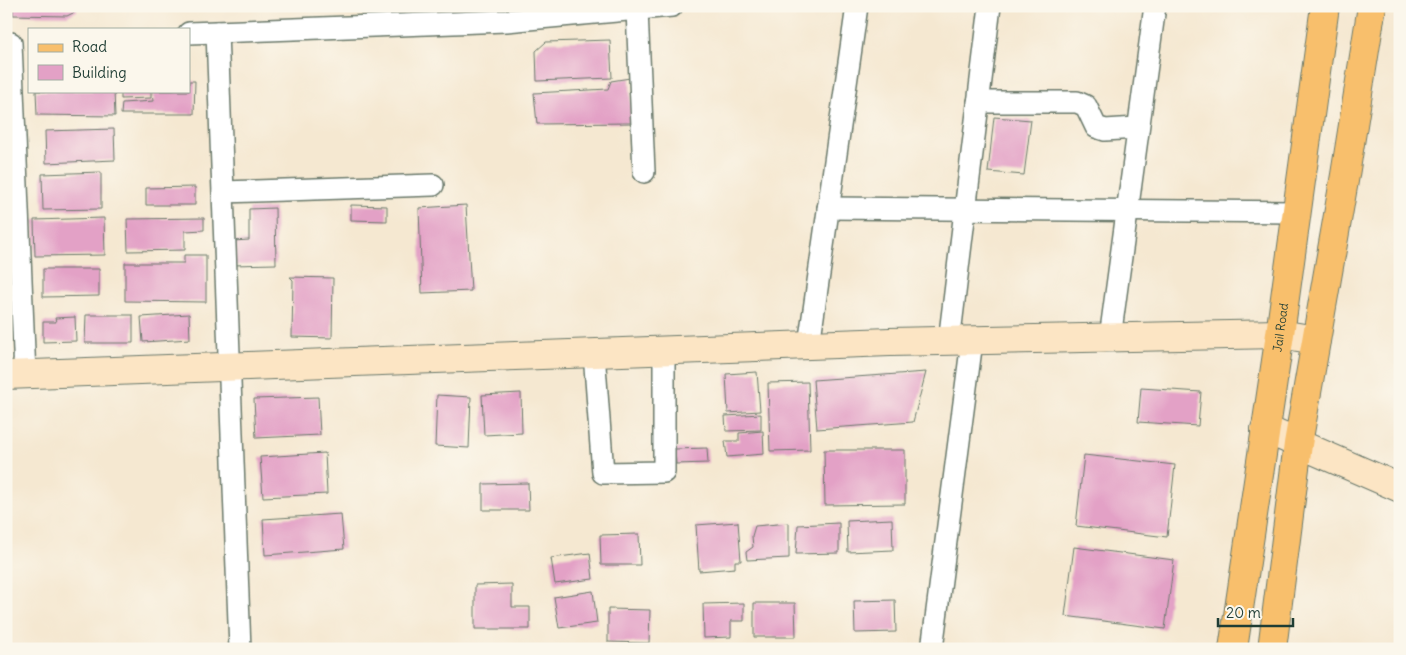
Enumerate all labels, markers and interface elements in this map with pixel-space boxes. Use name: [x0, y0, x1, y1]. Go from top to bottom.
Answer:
legend: [28, 28, 190, 92]
text: Road: [72, 37, 107, 56]
text: Building: [72, 63, 127, 82]
street label: Jail Road: [1269, 302, 1291, 353]
scale bar: [1218, 595, 1294, 627]
text: 20 m: [1226, 603, 1261, 622]

